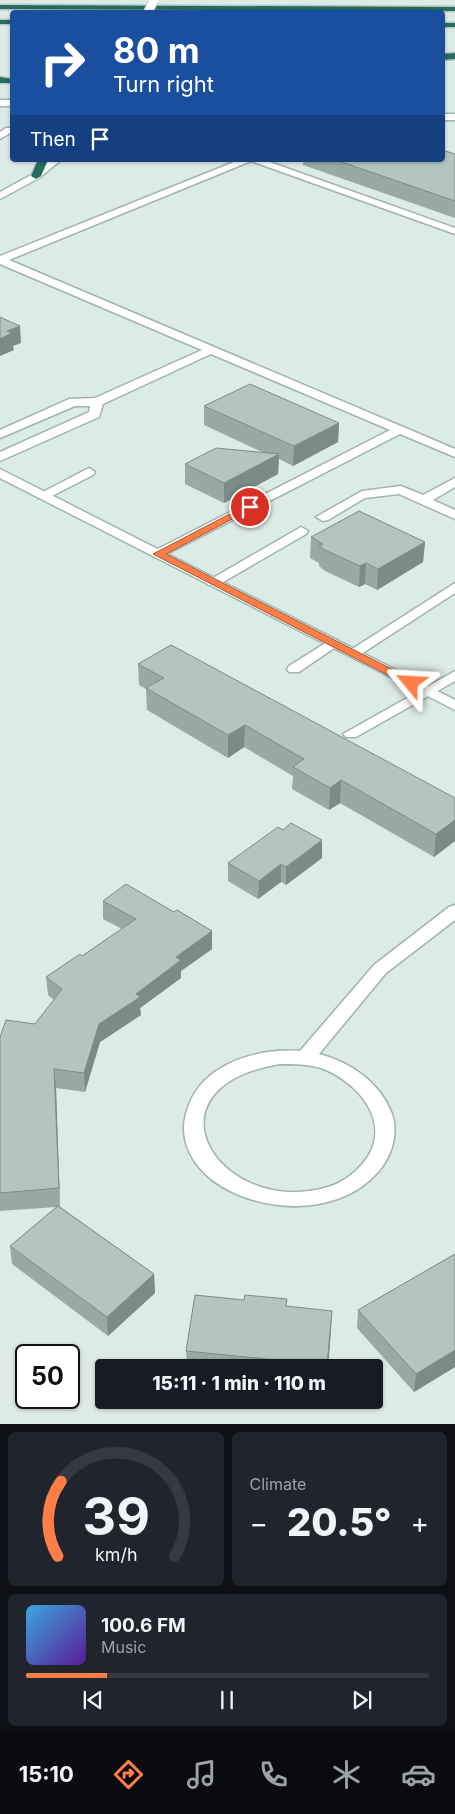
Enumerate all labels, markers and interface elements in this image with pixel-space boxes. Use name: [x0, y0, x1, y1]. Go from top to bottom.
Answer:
text: 80 m: [113, 29, 200, 71]
icon: right: [30, 30, 95, 95]
text: Turn right: [113, 71, 214, 97]
icon: arrive: [86, 125, 114, 153]
text: Then: [30, 128, 76, 151]
pin: [229, 486, 271, 528]
icon: arrive: [236, 493, 264, 521]
position arrow: [384, 656, 436, 708]
speed limit sign: 50: [15, 1344, 80, 1409]
text: 15:11 · 1 min · 110 m: [152, 1372, 326, 1395]
text: Climate: [250, 1474, 306, 1494]
text: 39: [82, 1485, 149, 1548]
text: 20.5°: [287, 1499, 392, 1545]
text: −: [250, 1506, 268, 1540]
text: +: [410, 1506, 429, 1540]
text: km/h: [95, 1544, 137, 1565]
text: 100.6 FM: [101, 1614, 186, 1637]
text: Music: [101, 1637, 146, 1657]
icon: previous: [79, 1686, 107, 1714]
icon: pause: [213, 1686, 241, 1714]
icon: next: [348, 1686, 376, 1714]
icon: directions: [111, 1757, 146, 1792]
icon: music: [184, 1757, 219, 1792]
icon: phone: [256, 1757, 291, 1792]
icon: climate: [329, 1757, 364, 1792]
icon: car: [401, 1757, 436, 1792]
text: 15:10: [19, 1761, 74, 1787]

